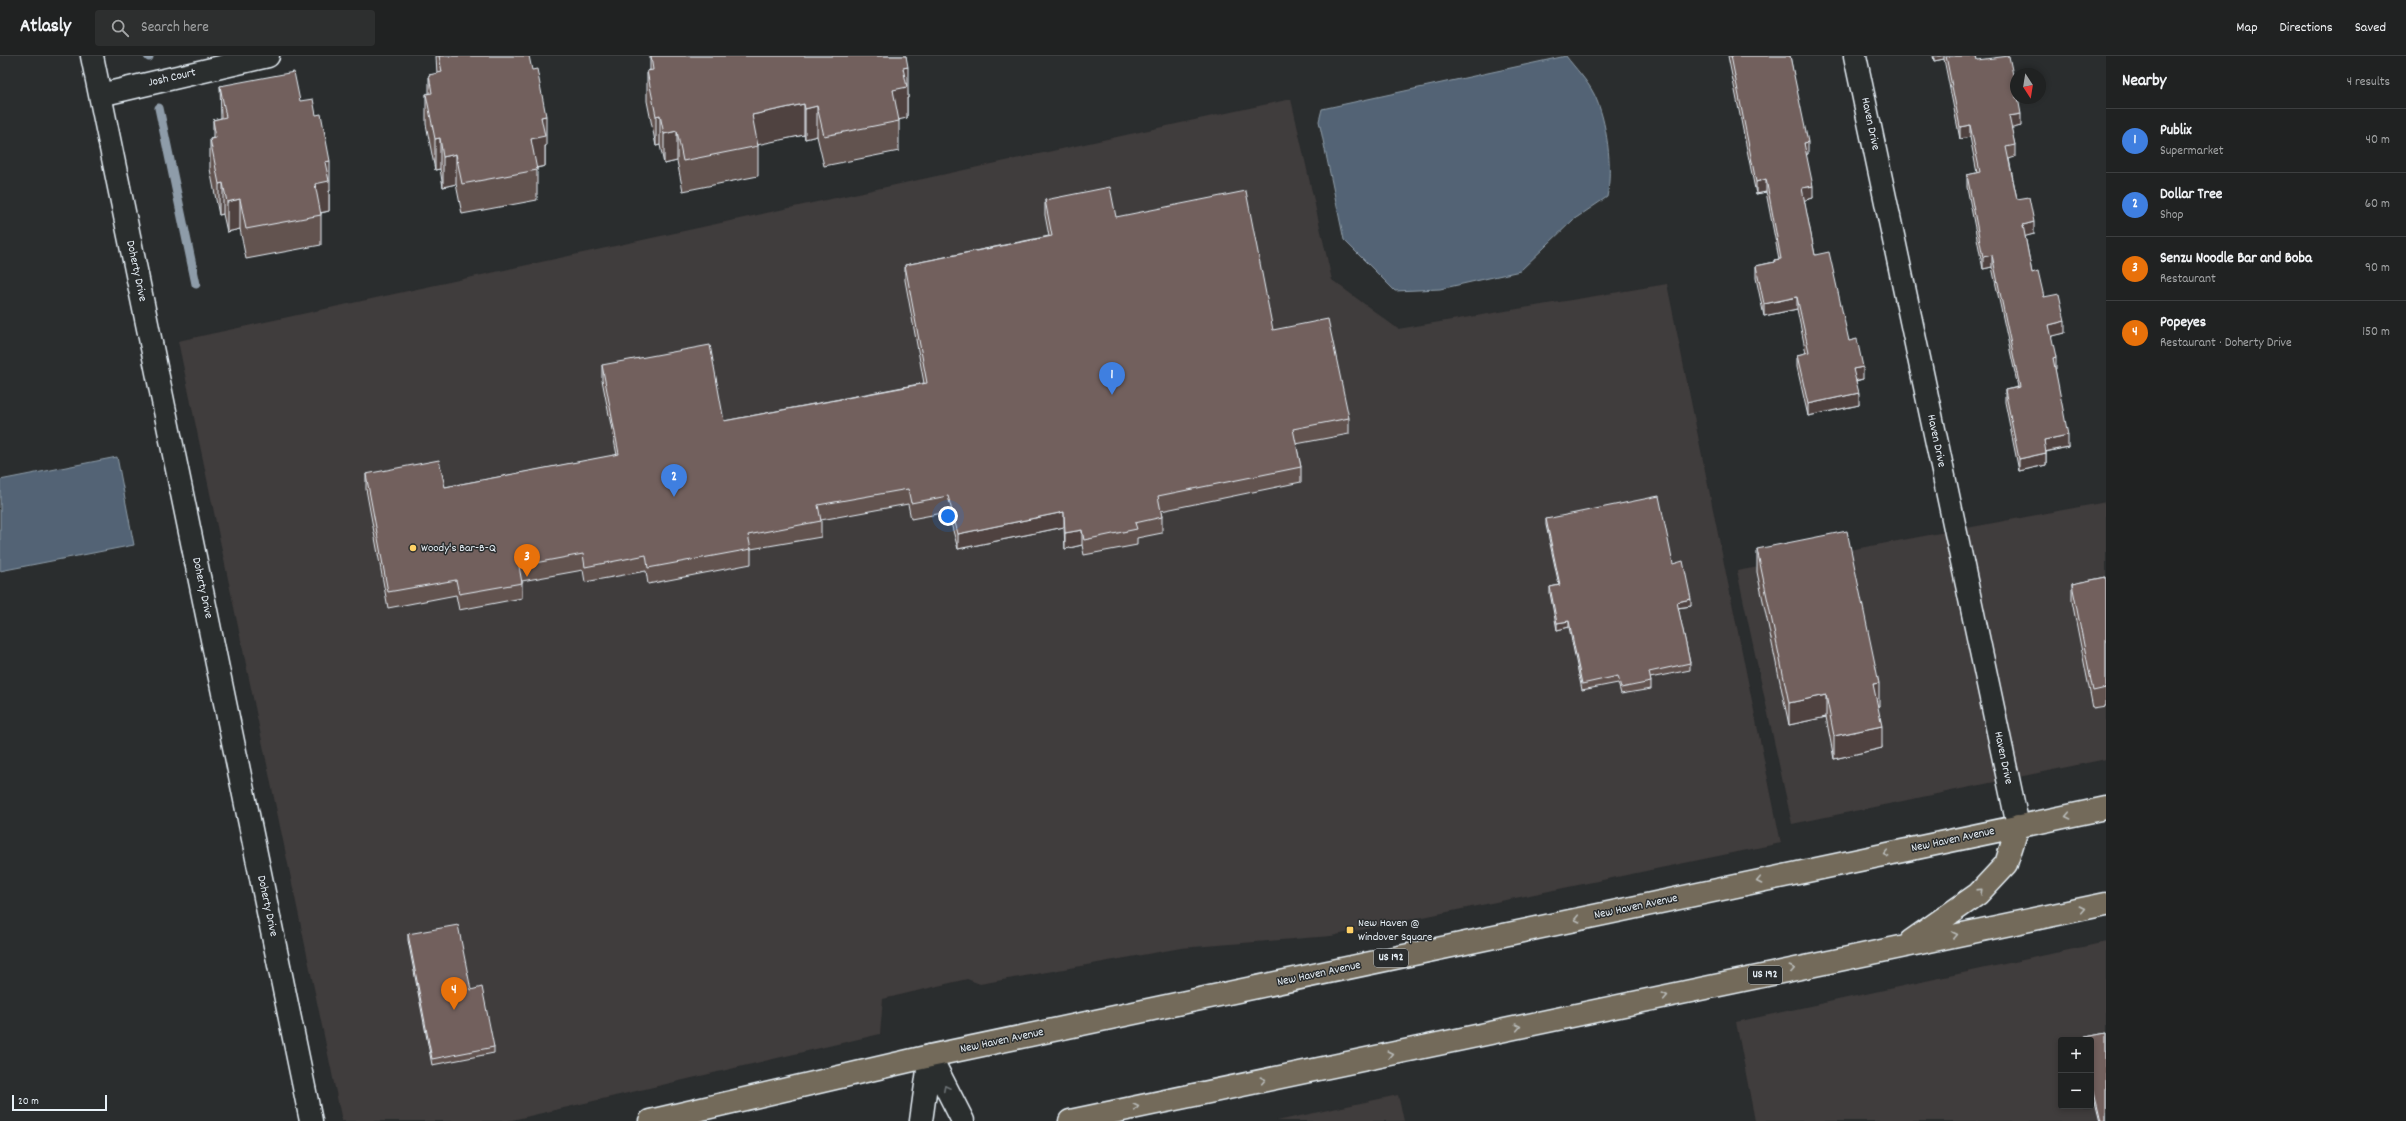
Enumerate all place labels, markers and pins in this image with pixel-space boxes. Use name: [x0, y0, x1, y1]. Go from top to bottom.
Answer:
pin: 1: [1099, 362, 1125, 395]
pin: 2: [661, 464, 687, 497]
place label: Woody's Bar-B-Q: [421, 540, 496, 557]
marker: Woody's Bar-B-Q: [408, 543, 418, 553]
pin: 3: [514, 544, 540, 577]
place label: New Haven @ Windover Square: [1358, 915, 1432, 946]
marker: New Haven @ Windover Square: [1345, 925, 1355, 935]
pin: 4: [441, 977, 467, 1010]

